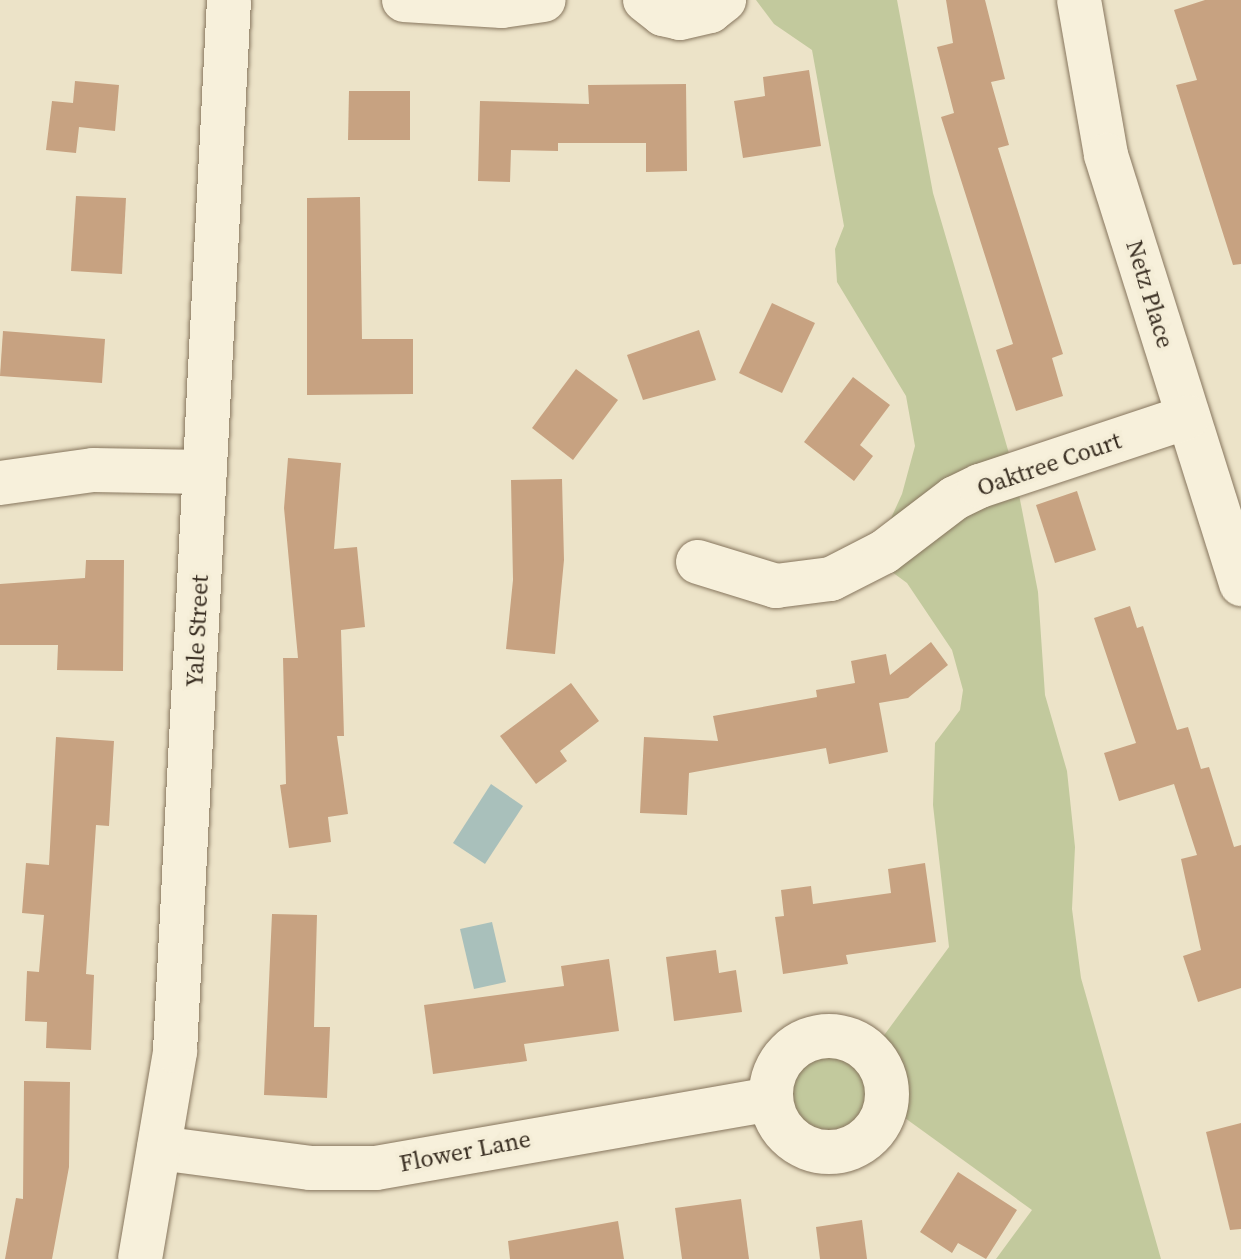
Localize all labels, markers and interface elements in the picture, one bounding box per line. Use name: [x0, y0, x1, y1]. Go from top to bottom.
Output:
street label: Netz Place: [1120, 237, 1180, 351]
street label: Oaktree Court: [973, 426, 1125, 502]
street label: Yale Street: [180, 574, 214, 688]
street label: Flower Lane: [397, 1124, 533, 1178]

